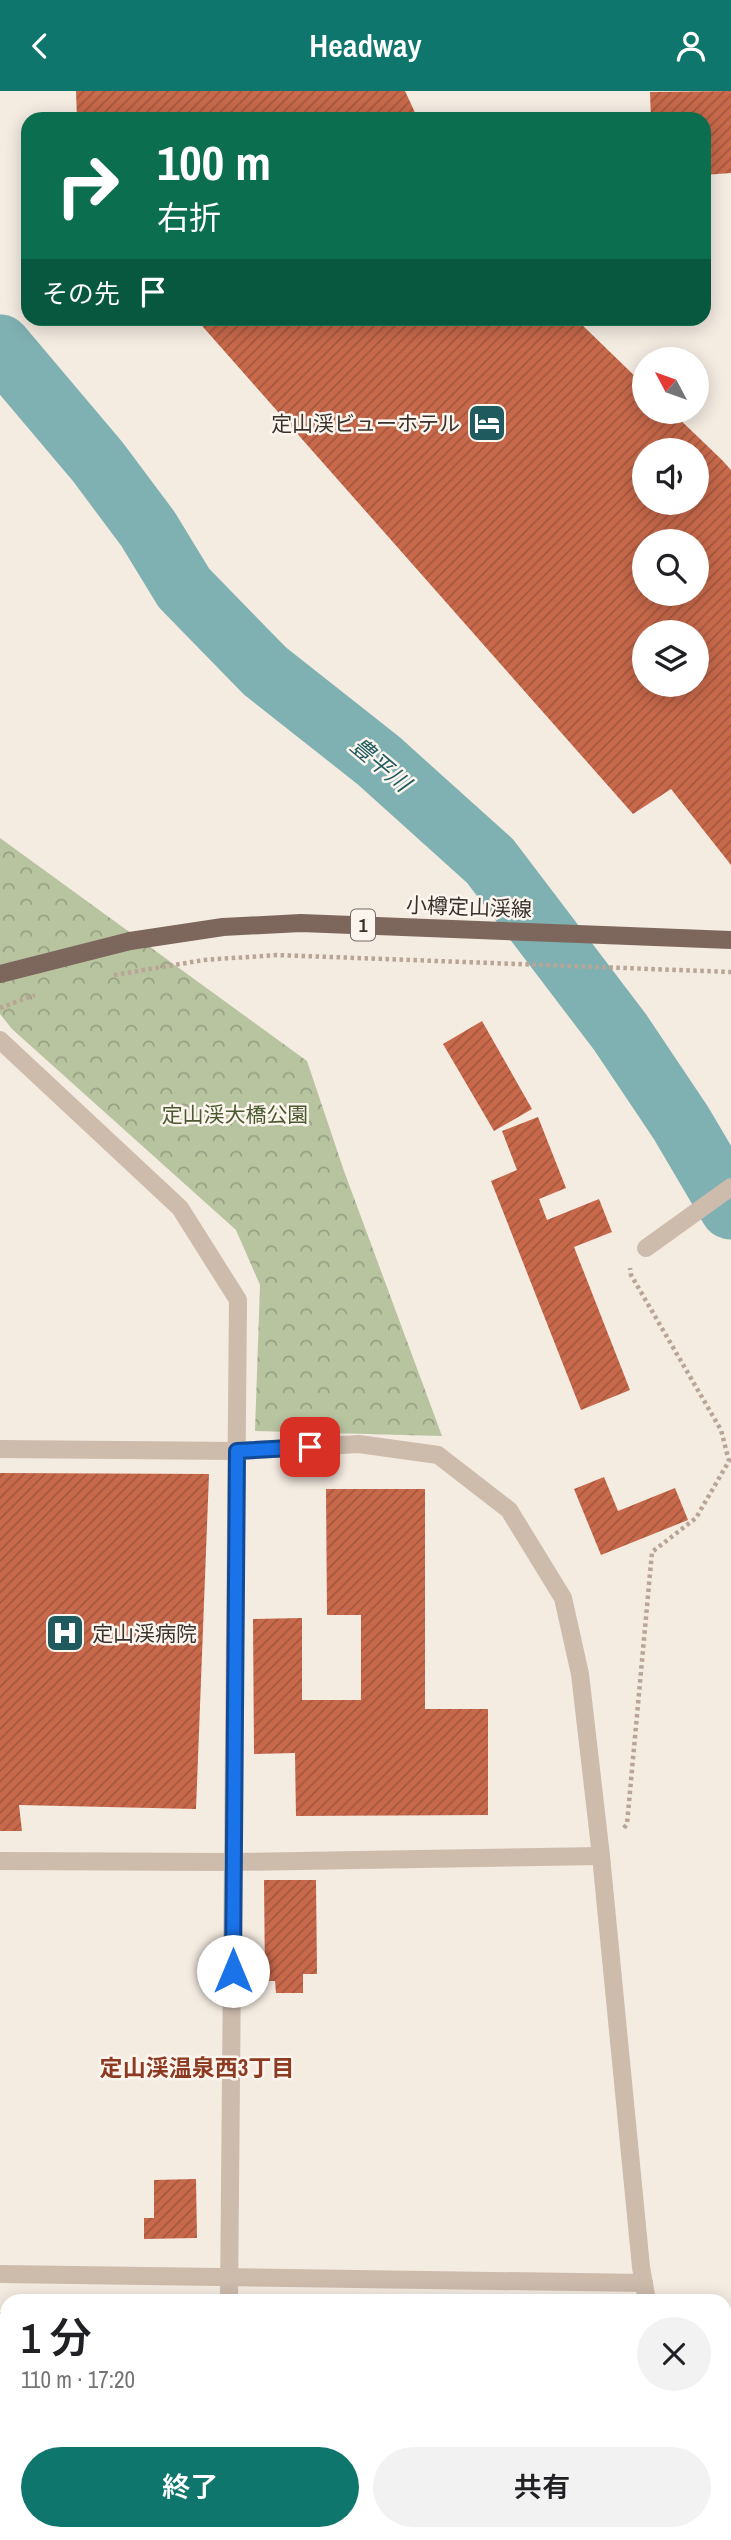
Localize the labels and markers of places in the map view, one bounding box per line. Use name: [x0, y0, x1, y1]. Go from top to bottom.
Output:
hotel icon: 定山渓ビューホテル: [466, 402, 508, 444]
place label: 定山渓ビューホテル: [271, 409, 460, 438]
pin: [280, 1417, 340, 1477]
hospital icon: 定山渓病院: [44, 1612, 86, 1654]
place label: 定山渓病院: [92, 1619, 197, 1648]

